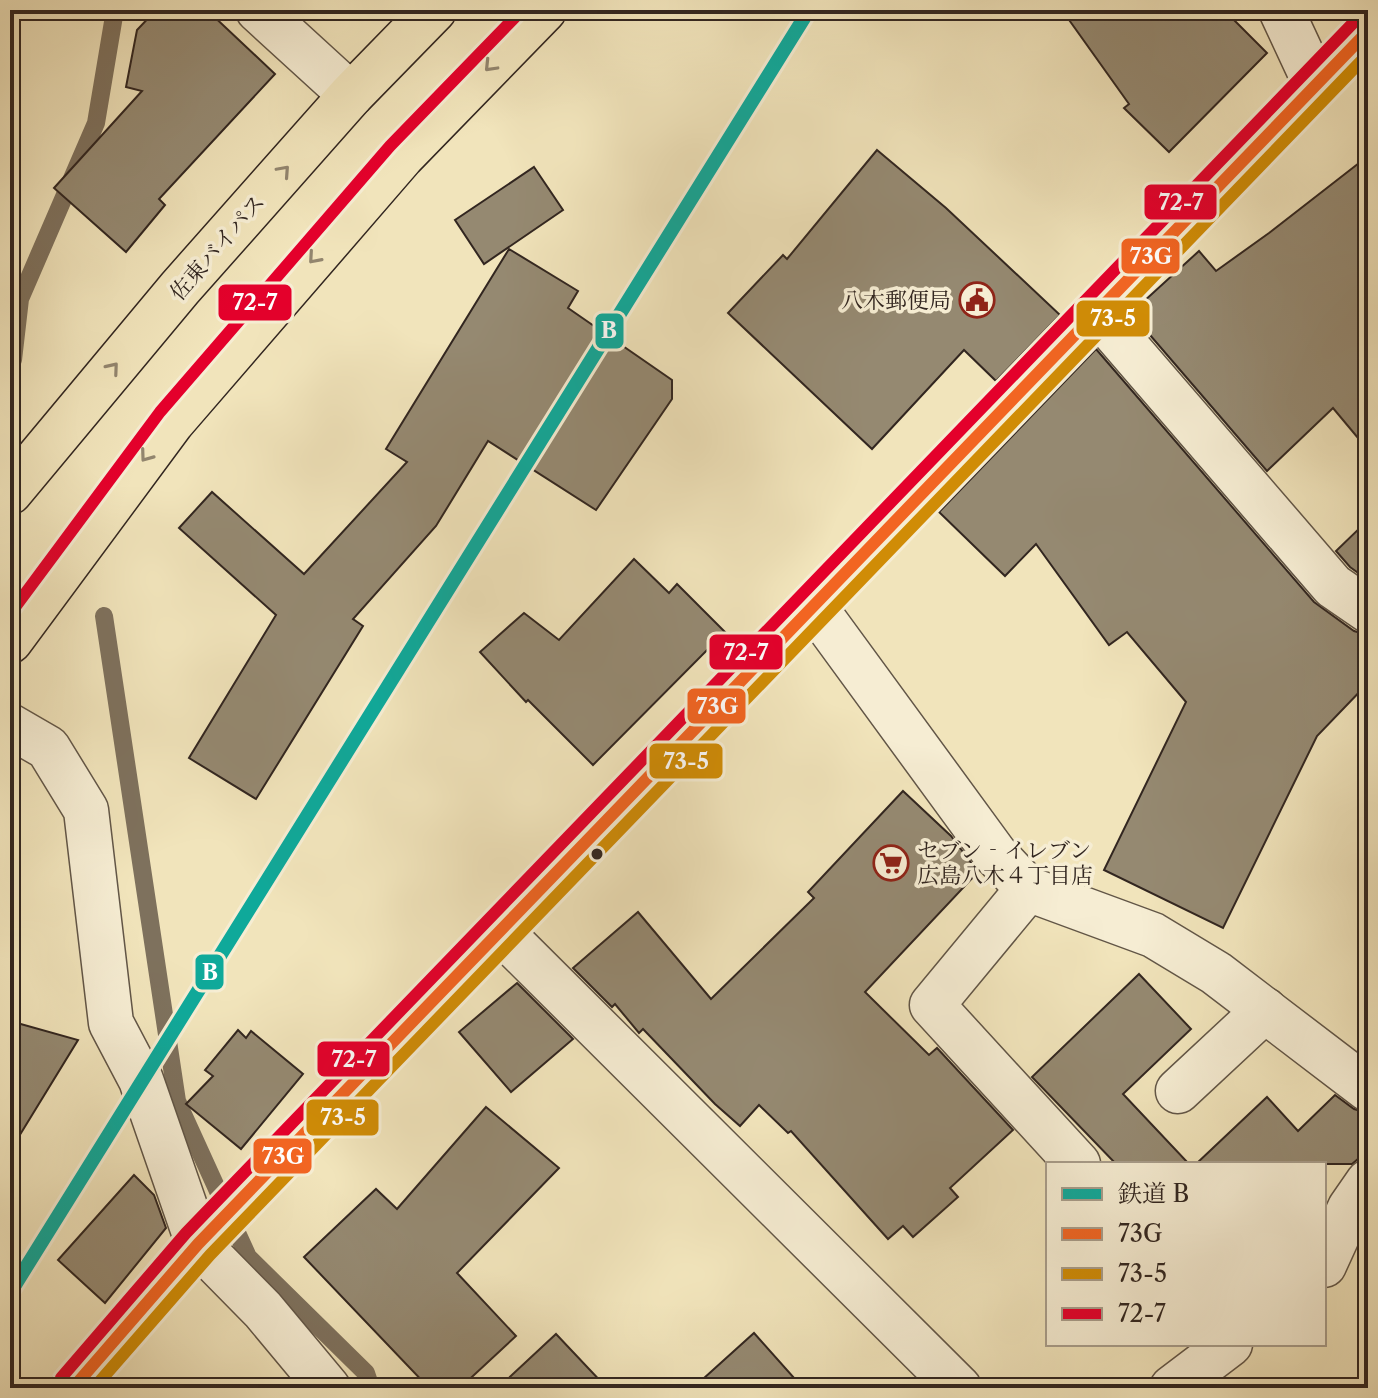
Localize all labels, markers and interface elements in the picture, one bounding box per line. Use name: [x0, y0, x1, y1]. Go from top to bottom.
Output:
one-way arrow: [484, 57, 499, 71]
one-way arrow: [274, 166, 289, 181]
line badge: 72-7: [1143, 183, 1218, 221]
street label: 佐東バイパス: [164, 189, 271, 306]
text: 72-7: [1158, 189, 1204, 216]
line badge: 73G: [1120, 237, 1181, 275]
text: 73G: [1130, 243, 1173, 270]
one-way arrow: [309, 248, 324, 263]
public building icon: 八木郵便局: [958, 281, 996, 319]
line badge: 72-7: [217, 283, 293, 322]
place label: 八木郵便局: [841, 287, 951, 314]
text: 72-7: [232, 289, 278, 316]
line badge: 73-5: [1075, 299, 1151, 338]
text: 73-5: [1090, 305, 1136, 332]
line badge: B: [594, 312, 625, 350]
text: B: [601, 317, 617, 344]
one-way arrow: [103, 362, 118, 377]
one-way arrow: [142, 447, 156, 462]
line badge: 72-7: [708, 633, 784, 671]
text: 72-7: [723, 639, 769, 666]
line badge: 73G: [686, 687, 747, 725]
text: 73G: [696, 693, 739, 720]
line badge: 73-5: [648, 742, 724, 780]
text: 73-5: [663, 748, 709, 775]
place label: セブン‐イレブン 広島八木４丁目店: [917, 837, 1093, 889]
supermarket icon: セブン‐イレブン 広島八木４丁目店: [872, 844, 910, 882]
unlabelled marker: [589, 846, 605, 862]
line badge: B: [194, 953, 225, 991]
text: B: [202, 959, 218, 986]
line badge: 72-7: [316, 1040, 391, 1078]
text: 72-7: [331, 1046, 377, 1073]
line badge: 73-5: [305, 1098, 380, 1137]
text: 73-5: [320, 1104, 366, 1131]
line badge: 73G: [252, 1137, 313, 1175]
text: 73G: [262, 1143, 305, 1170]
legend: [1046, 1162, 1326, 1346]
text: 鉄道 B: [1118, 1179, 1189, 1208]
text: 73G: [1118, 1219, 1162, 1248]
text: 73-5: [1118, 1259, 1167, 1288]
text: 72-7: [1118, 1299, 1166, 1328]

